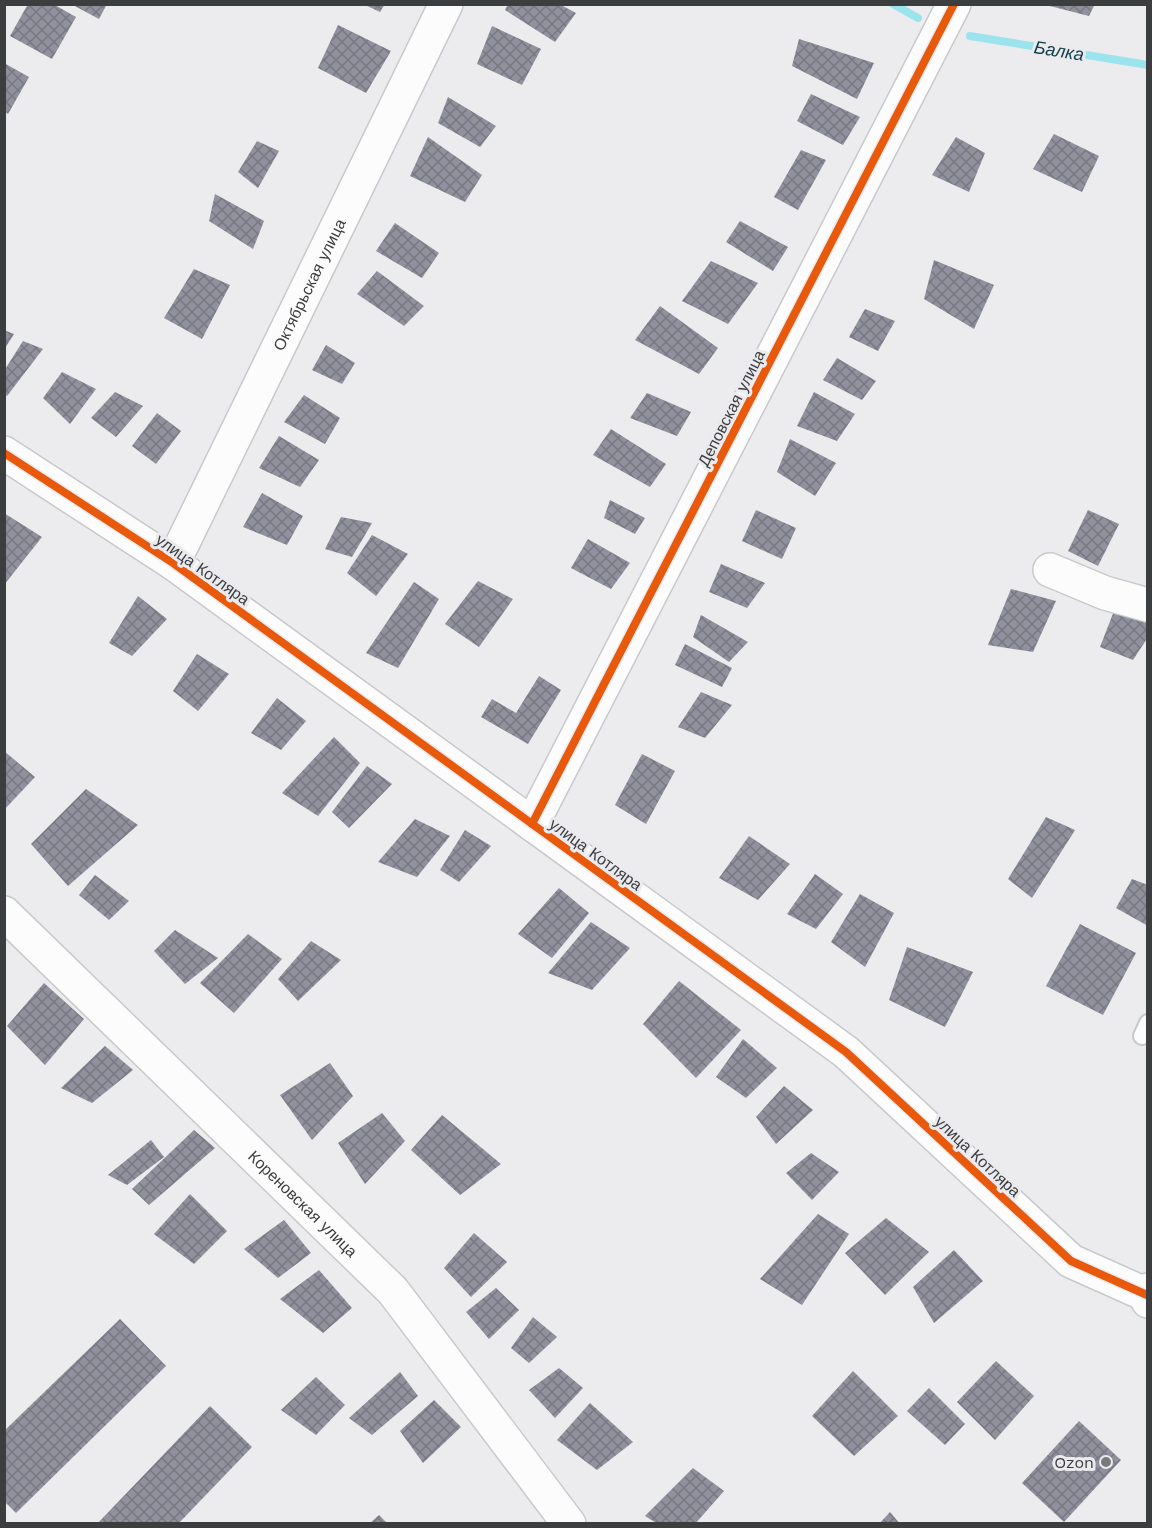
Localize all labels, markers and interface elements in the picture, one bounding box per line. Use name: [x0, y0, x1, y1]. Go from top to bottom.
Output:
water label: Балка: [1033, 36, 1086, 65]
street label: Октябрьская улица: [269, 215, 350, 354]
street label: Деповская улица: [694, 347, 769, 470]
street label: улица Котляра: [152, 530, 253, 609]
street label: улица Котляра: [546, 814, 646, 894]
street label: улица Котляра: [931, 1112, 1024, 1201]
street label: Кореновская улица: [244, 1147, 361, 1261]
place label: Ozon: [1054, 1453, 1094, 1472]
marker: Ozon: [1099, 1455, 1113, 1469]

